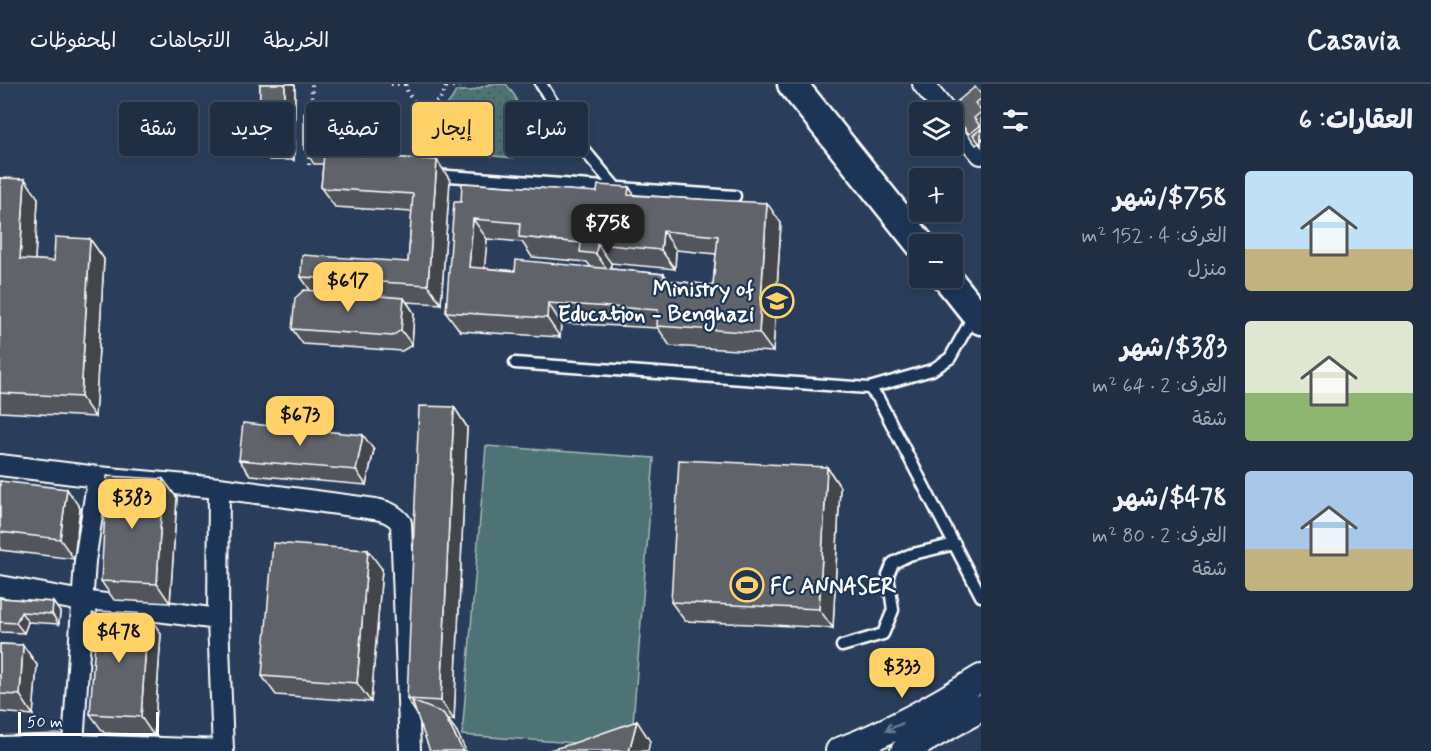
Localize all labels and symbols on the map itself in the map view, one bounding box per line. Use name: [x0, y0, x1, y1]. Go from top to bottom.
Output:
pin: $758: [572, 204, 644, 255]
pin: $617: [312, 262, 384, 313]
place label: Ministry of Education - Benghazi: [558, 276, 755, 332]
school or university icon: Ministry of Education - Benghazi: [759, 283, 795, 319]
pin: $673: [264, 396, 336, 447]
pin: $383: [96, 479, 168, 530]
sports icon: FC ANNASER: [729, 567, 765, 603]
place label: FC ANNASER: [770, 573, 897, 601]
pin: $478: [83, 613, 155, 664]
pin: $333: [866, 648, 938, 699]
scale bar: [18, 709, 159, 736]
one-way arrow: [885, 722, 903, 733]

